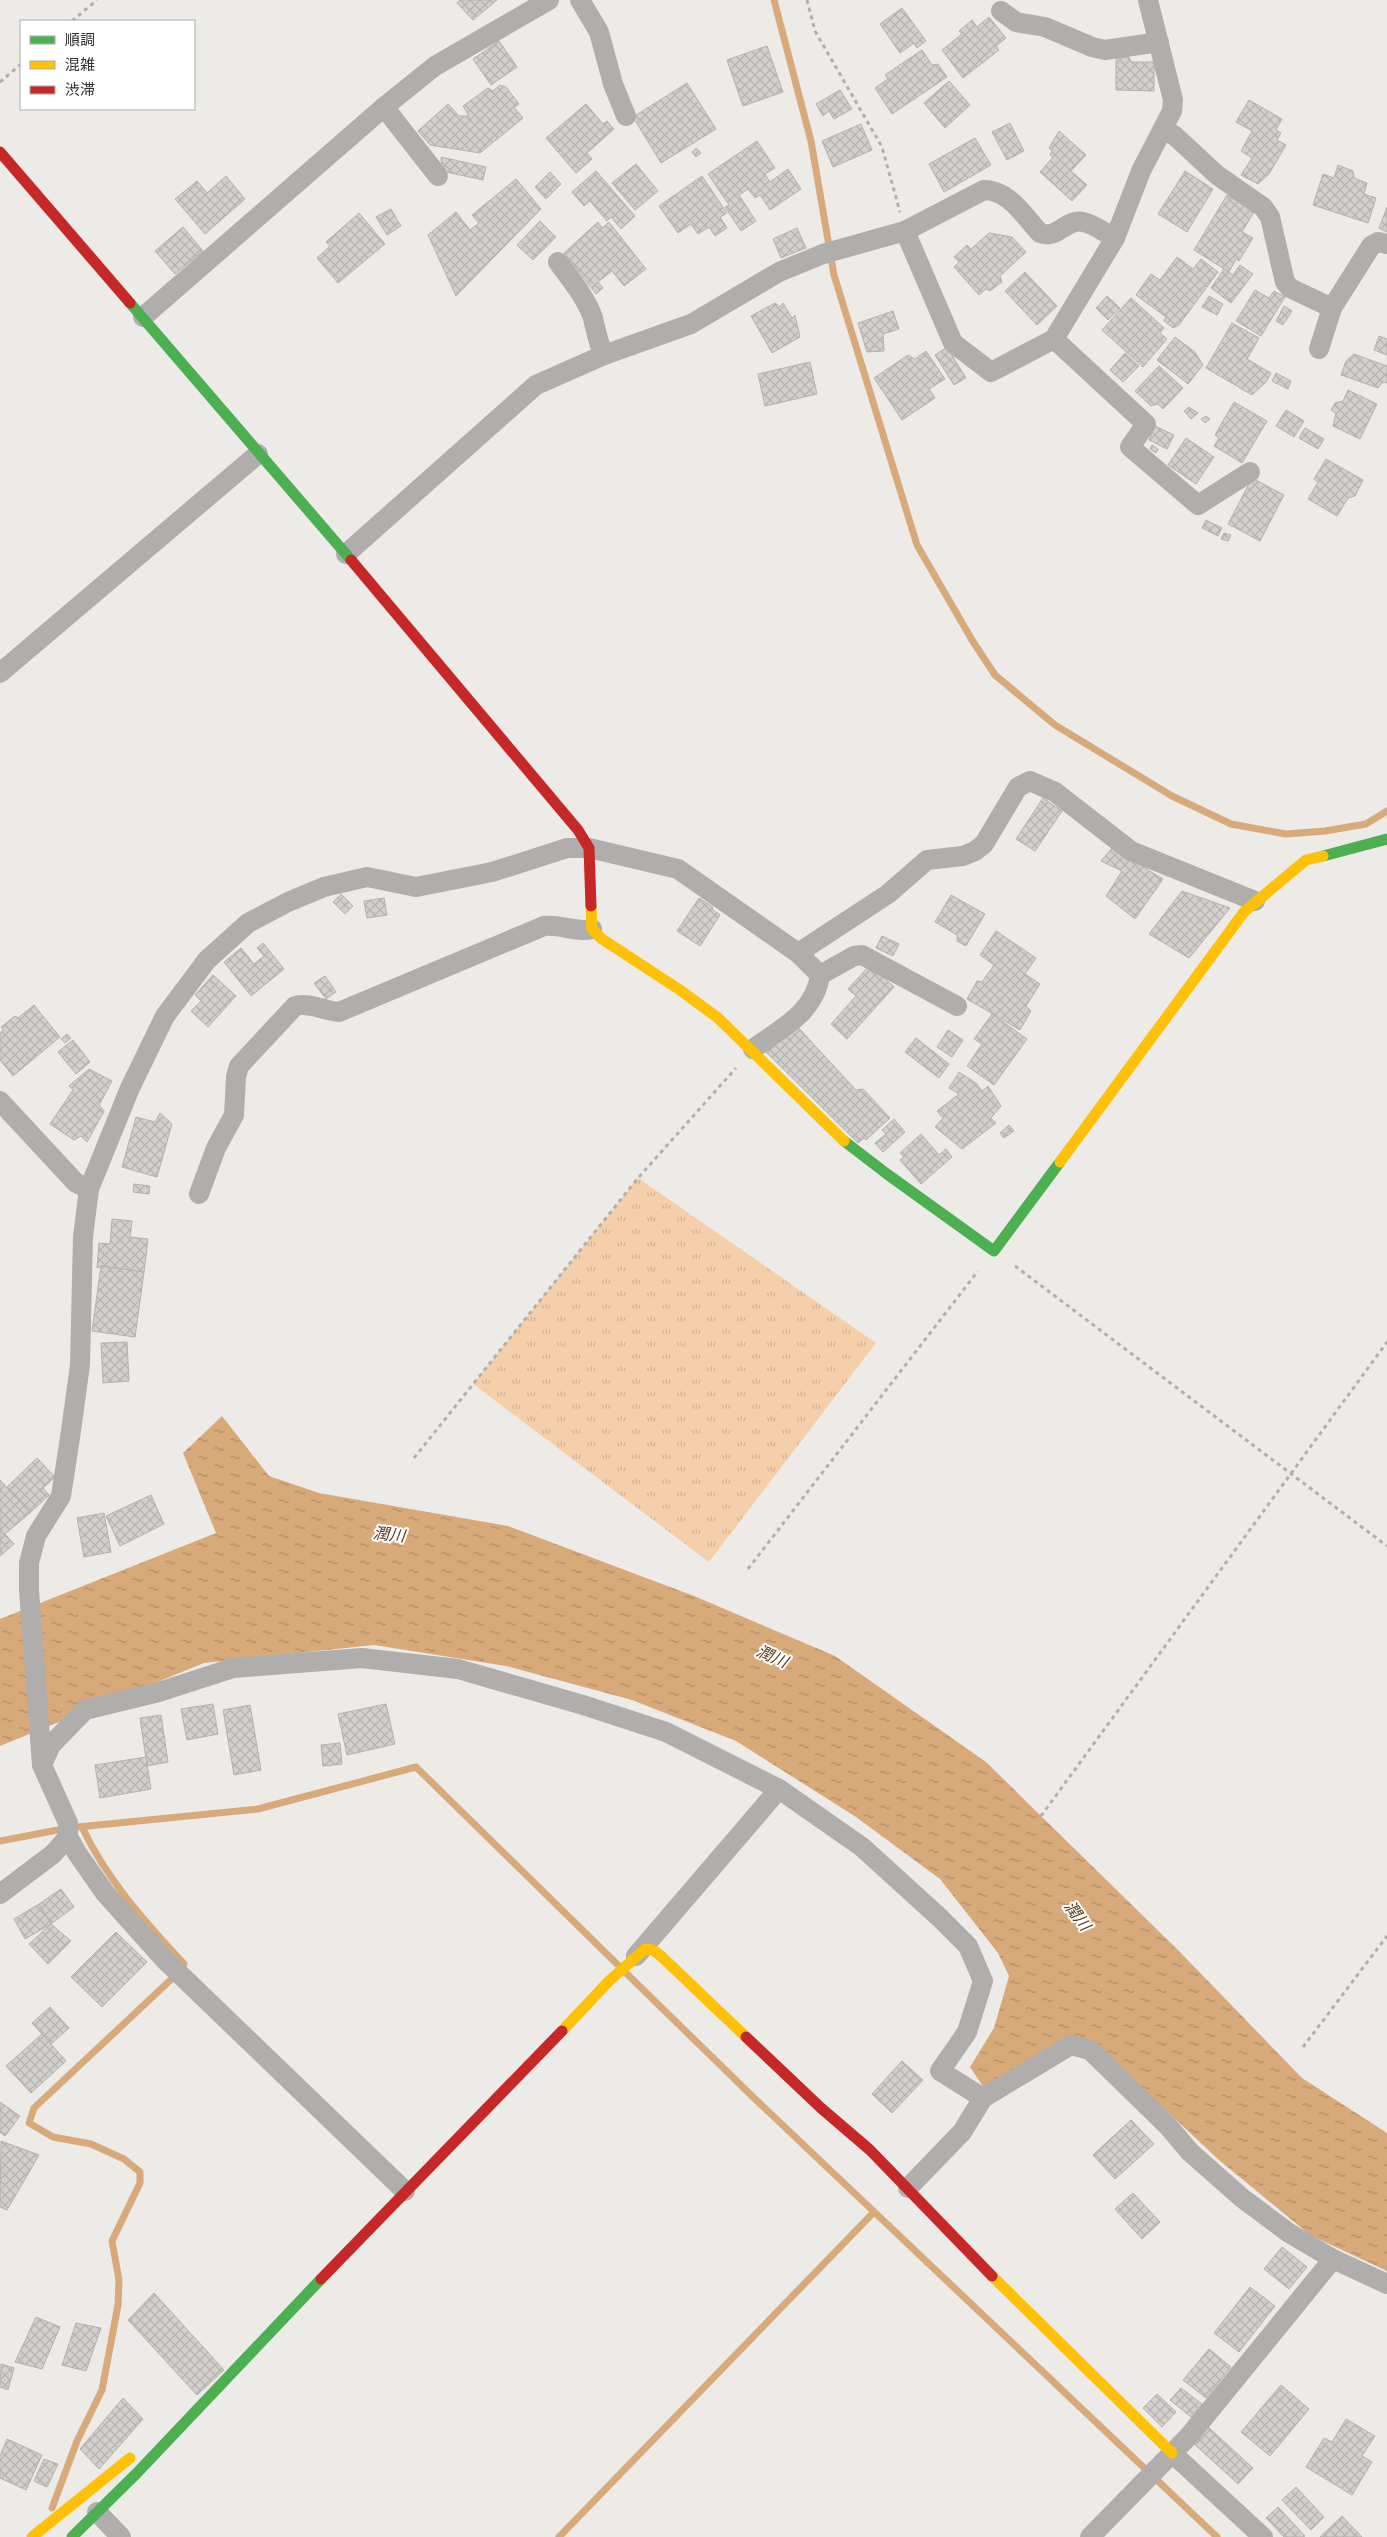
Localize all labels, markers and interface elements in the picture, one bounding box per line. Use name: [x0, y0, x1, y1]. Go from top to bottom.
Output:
legend: [20, 20, 195, 110]
text: 順調: [65, 30, 95, 51]
text: 混雑: [65, 55, 95, 76]
text: 渋滞: [65, 80, 95, 101]
water label: 潤川: [372, 1522, 408, 1548]
water label: 潤川: [753, 1640, 793, 1674]
water label: 潤川: [1059, 1897, 1097, 1937]

